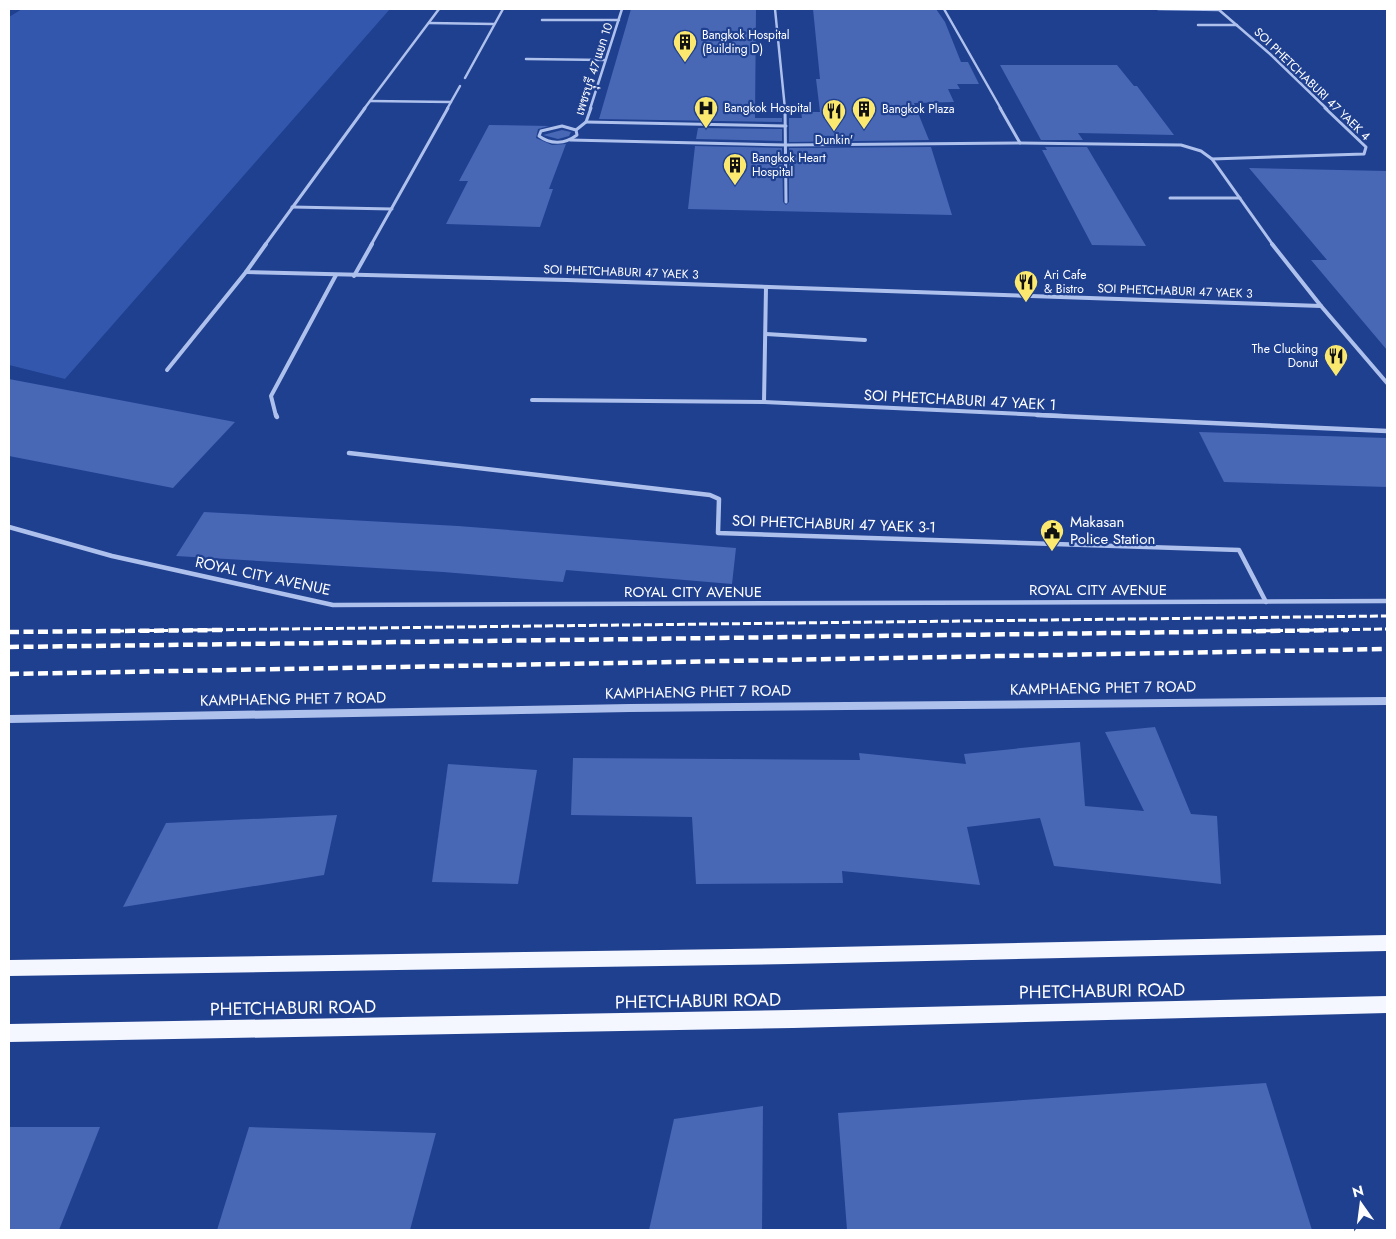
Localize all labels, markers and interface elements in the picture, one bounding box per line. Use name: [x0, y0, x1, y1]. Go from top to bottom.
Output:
street label: เพชรบุุรี 47 แยก 10: [571, 20, 621, 119]
street label: SOI PHETCHABURI 47 YAEK 4: [1250, 23, 1374, 145]
place label: Bangkok Hospital (Building D): [702, 26, 789, 58]
building icon: Bangkok Hospital (Building D): [672, 29, 698, 63]
hospital icon: Bangkok Hospital: [693, 95, 719, 129]
building icon: Bangkok Plaza: [851, 96, 877, 130]
restaurant icon: Dunkin': [821, 98, 847, 132]
place label: Bangkok Hospital: [724, 99, 811, 117]
place label: Bangkok Plaza: [882, 100, 955, 118]
place label: Dunkin': [815, 131, 853, 149]
place label: Bangkok Heart Hospital: [752, 149, 826, 181]
building icon: Bangkok Heart Hospital: [722, 152, 748, 186]
street label: SOI PHETCHABURI 47 YAEK 3: [543, 260, 699, 284]
place label: Ari Cafe & Bistro: [1044, 266, 1086, 298]
restaurant icon: Ari Cafe & Bistro: [1013, 269, 1039, 303]
street label: SOI PHETCHABURI 47 YAEK 3: [1097, 279, 1253, 303]
place label: The Clucking Donut: [1252, 340, 1318, 372]
restaurant icon: The Clucking Donut: [1323, 343, 1349, 377]
street label: SOI PHETCHABURI 47 YAEK 1: [863, 384, 1057, 416]
street label: SOI PHETCHABURI 47 YAEK 3-1: [732, 509, 936, 539]
place label: Makasan Police Station: [1070, 511, 1155, 550]
public building icon: Makasan Police Station: [1039, 518, 1065, 552]
street label: ROYAL CITY AVENUE: [193, 551, 333, 601]
street label: ROYAL CITY AVENUE: [1029, 579, 1167, 601]
street label: ROYAL CITY AVENUE: [624, 581, 762, 603]
street label: KAMPHAENG PHET 7 ROAD: [1010, 675, 1196, 701]
street label: KAMPHAENG PHET 7 ROAD: [605, 679, 791, 705]
street label: KAMPHAENG PHET 7 ROAD: [200, 686, 386, 712]
street label: PHETCHABURI ROAD: [1019, 977, 1185, 1005]
street label: PHETCHABURI ROAD: [615, 987, 781, 1015]
street label: PHETCHABURI ROAD: [210, 994, 376, 1022]
north arrow: [1336, 1179, 1386, 1229]
text: N: [1350, 1180, 1366, 1202]

